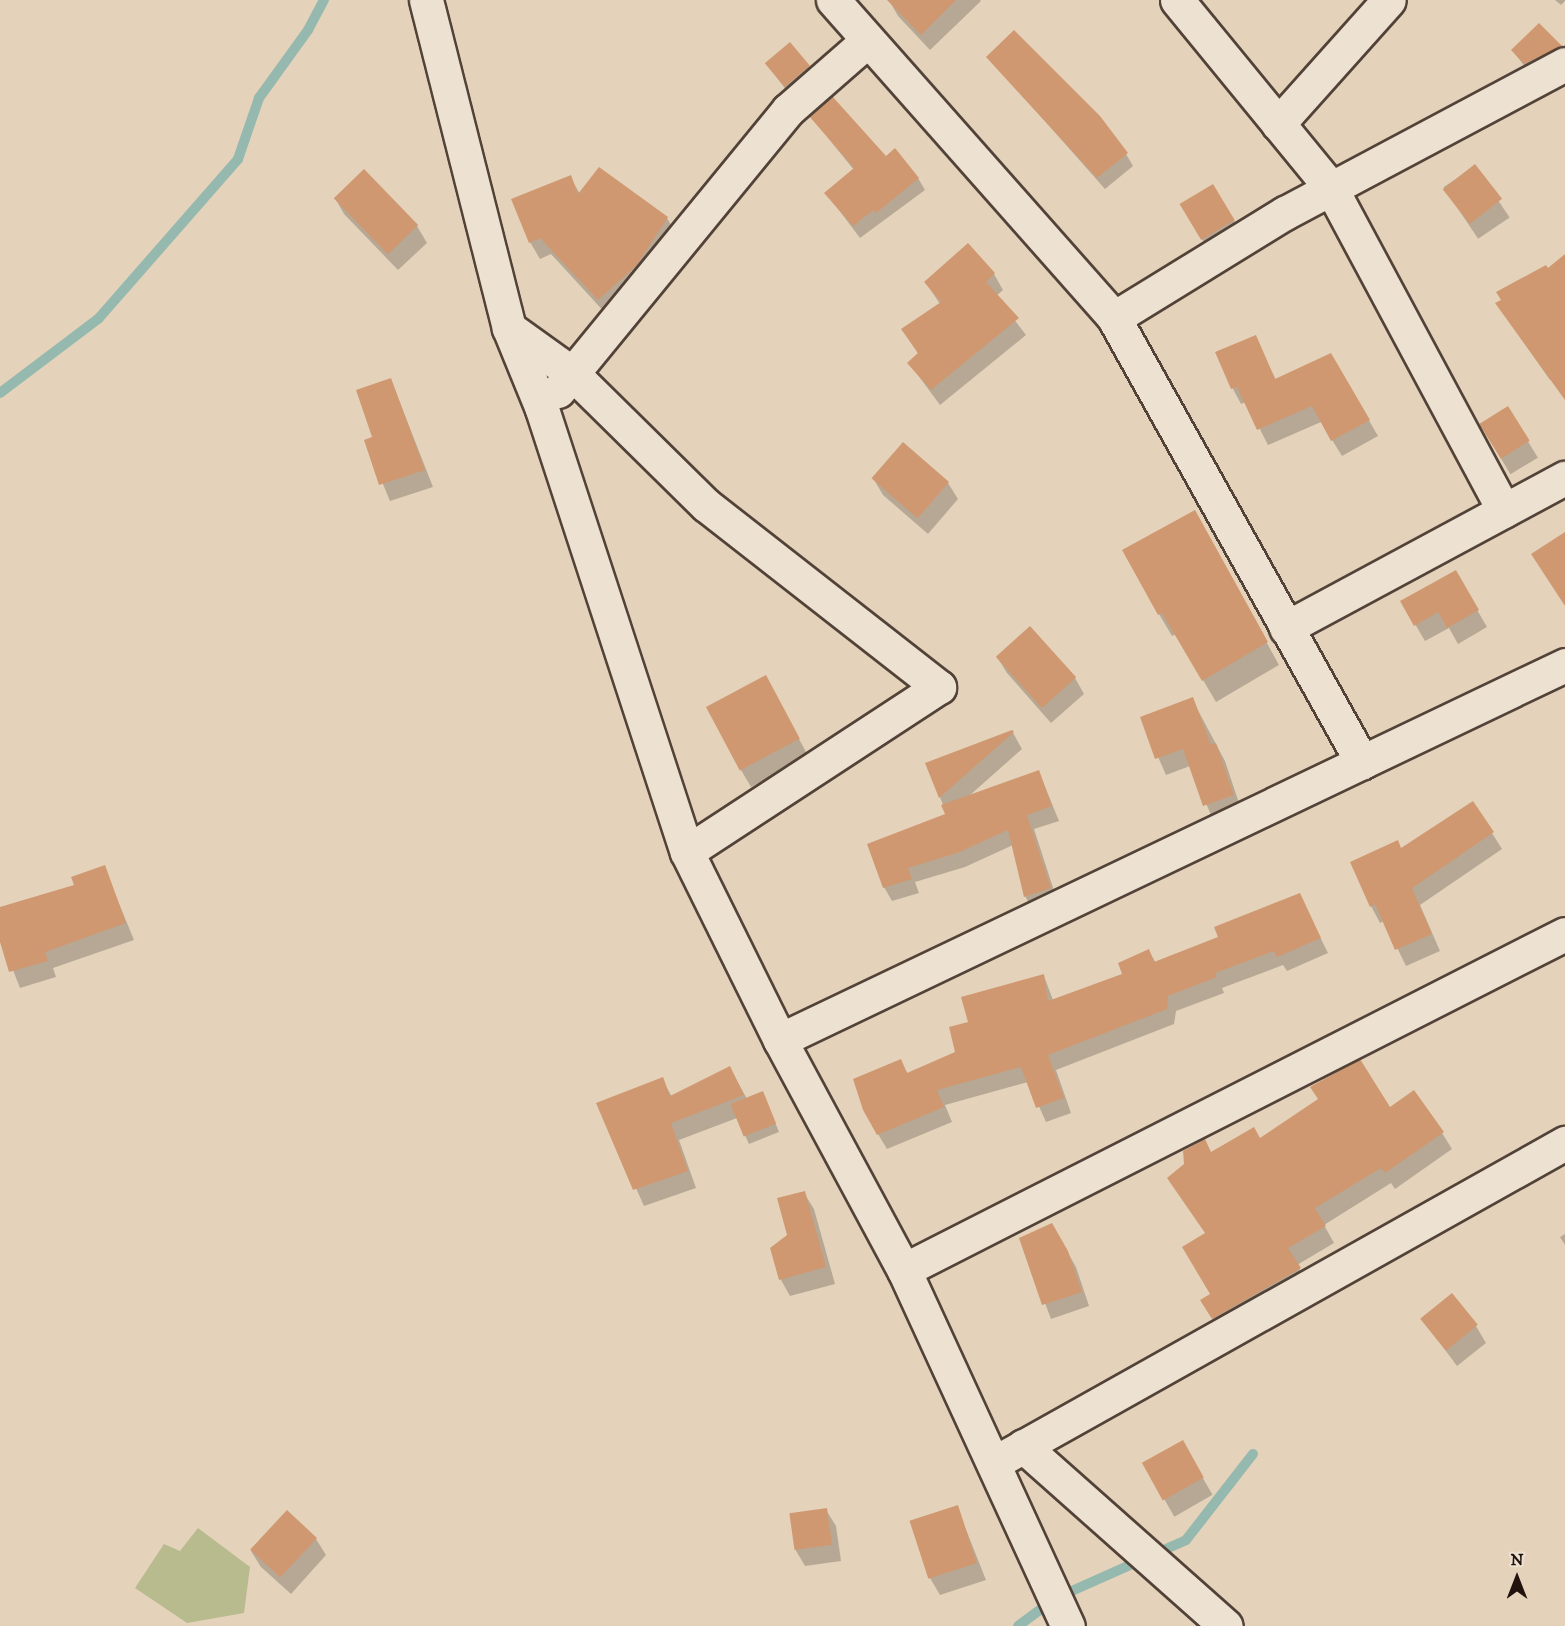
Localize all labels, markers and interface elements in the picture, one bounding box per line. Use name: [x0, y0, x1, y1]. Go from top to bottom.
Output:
north arrow: [1487, 1548, 1547, 1608]
text: N: [1510, 1550, 1524, 1570]

